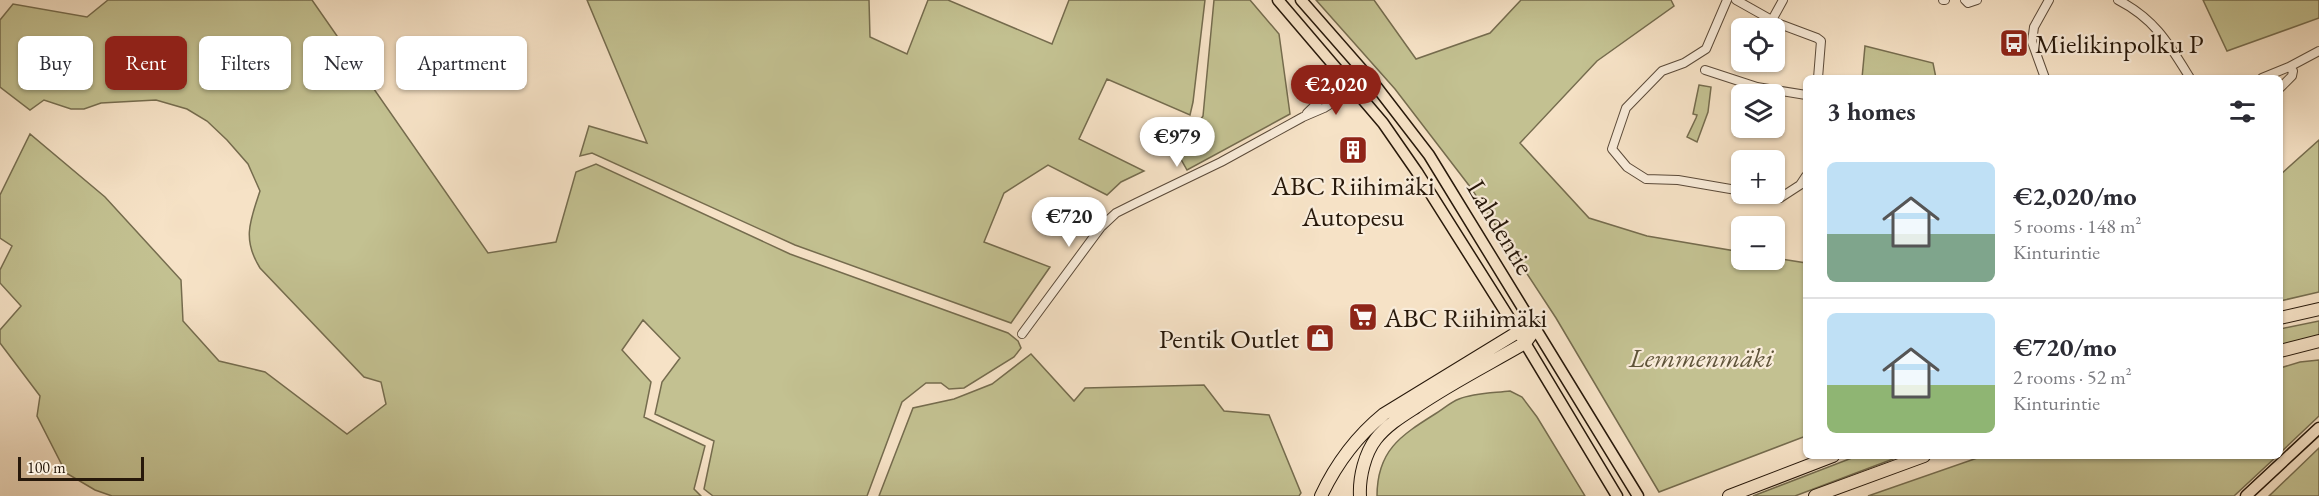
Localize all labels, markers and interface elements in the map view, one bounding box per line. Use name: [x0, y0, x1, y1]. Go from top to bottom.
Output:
map controls: [1731, 18, 1785, 270]
button: locate: [1731, 18, 1785, 72]
place label: Mielikinpolku P: [2035, 26, 2204, 61]
bus stop icon: Mielikinpolku P: [1998, 27, 2030, 59]
chip: Buy: [18, 36, 93, 90]
chip: Rent: [105, 36, 187, 90]
chip: Filters: [199, 36, 291, 90]
chip: New: [303, 36, 384, 90]
chip: Apartment: [396, 36, 527, 90]
pin: €2,020: [1287, 65, 1385, 116]
text: €2,020: [1305, 71, 1367, 97]
button: layers: [1731, 84, 1785, 138]
text: 3 homes: [1827, 94, 1916, 128]
icon: filters: [2226, 95, 2259, 128]
pin: €979: [1141, 117, 1213, 168]
text: €979: [1154, 123, 1200, 149]
building icon: ABC Riihimäki Autopesu: [1337, 134, 1369, 166]
button: +: [1731, 150, 1785, 204]
place label: ABC Riihimäki Autopesu: [1270, 168, 1435, 234]
street label: Lahdentie: [1459, 173, 1543, 281]
text: €2,020/mo: [2013, 179, 2137, 213]
icon: home: [1875, 186, 1947, 258]
pin: €720: [1033, 197, 1105, 248]
text: €720: [1046, 203, 1092, 229]
text: 5 rooms · 148 m²: [2013, 213, 2141, 239]
button: −: [1731, 216, 1785, 270]
text: Kinturintie: [2013, 239, 2100, 265]
place label: ABC Riihimäki: [1383, 300, 1548, 335]
supermarket icon: ABC Riihimäki: [1347, 301, 1379, 333]
place label: Pentik Outlet: [1159, 321, 1300, 356]
shop icon: Pentik Outlet: [1304, 322, 1336, 354]
text: €720/mo: [2013, 330, 2116, 364]
icon: home: [1875, 337, 1947, 409]
park label: Lemmenmäki: [1628, 340, 1774, 375]
text: 2 rooms · 52 m²: [2013, 364, 2132, 390]
text: Kinturintie: [2013, 390, 2100, 416]
scale bar: [18, 454, 144, 482]
text: 100 m: [27, 457, 66, 478]

